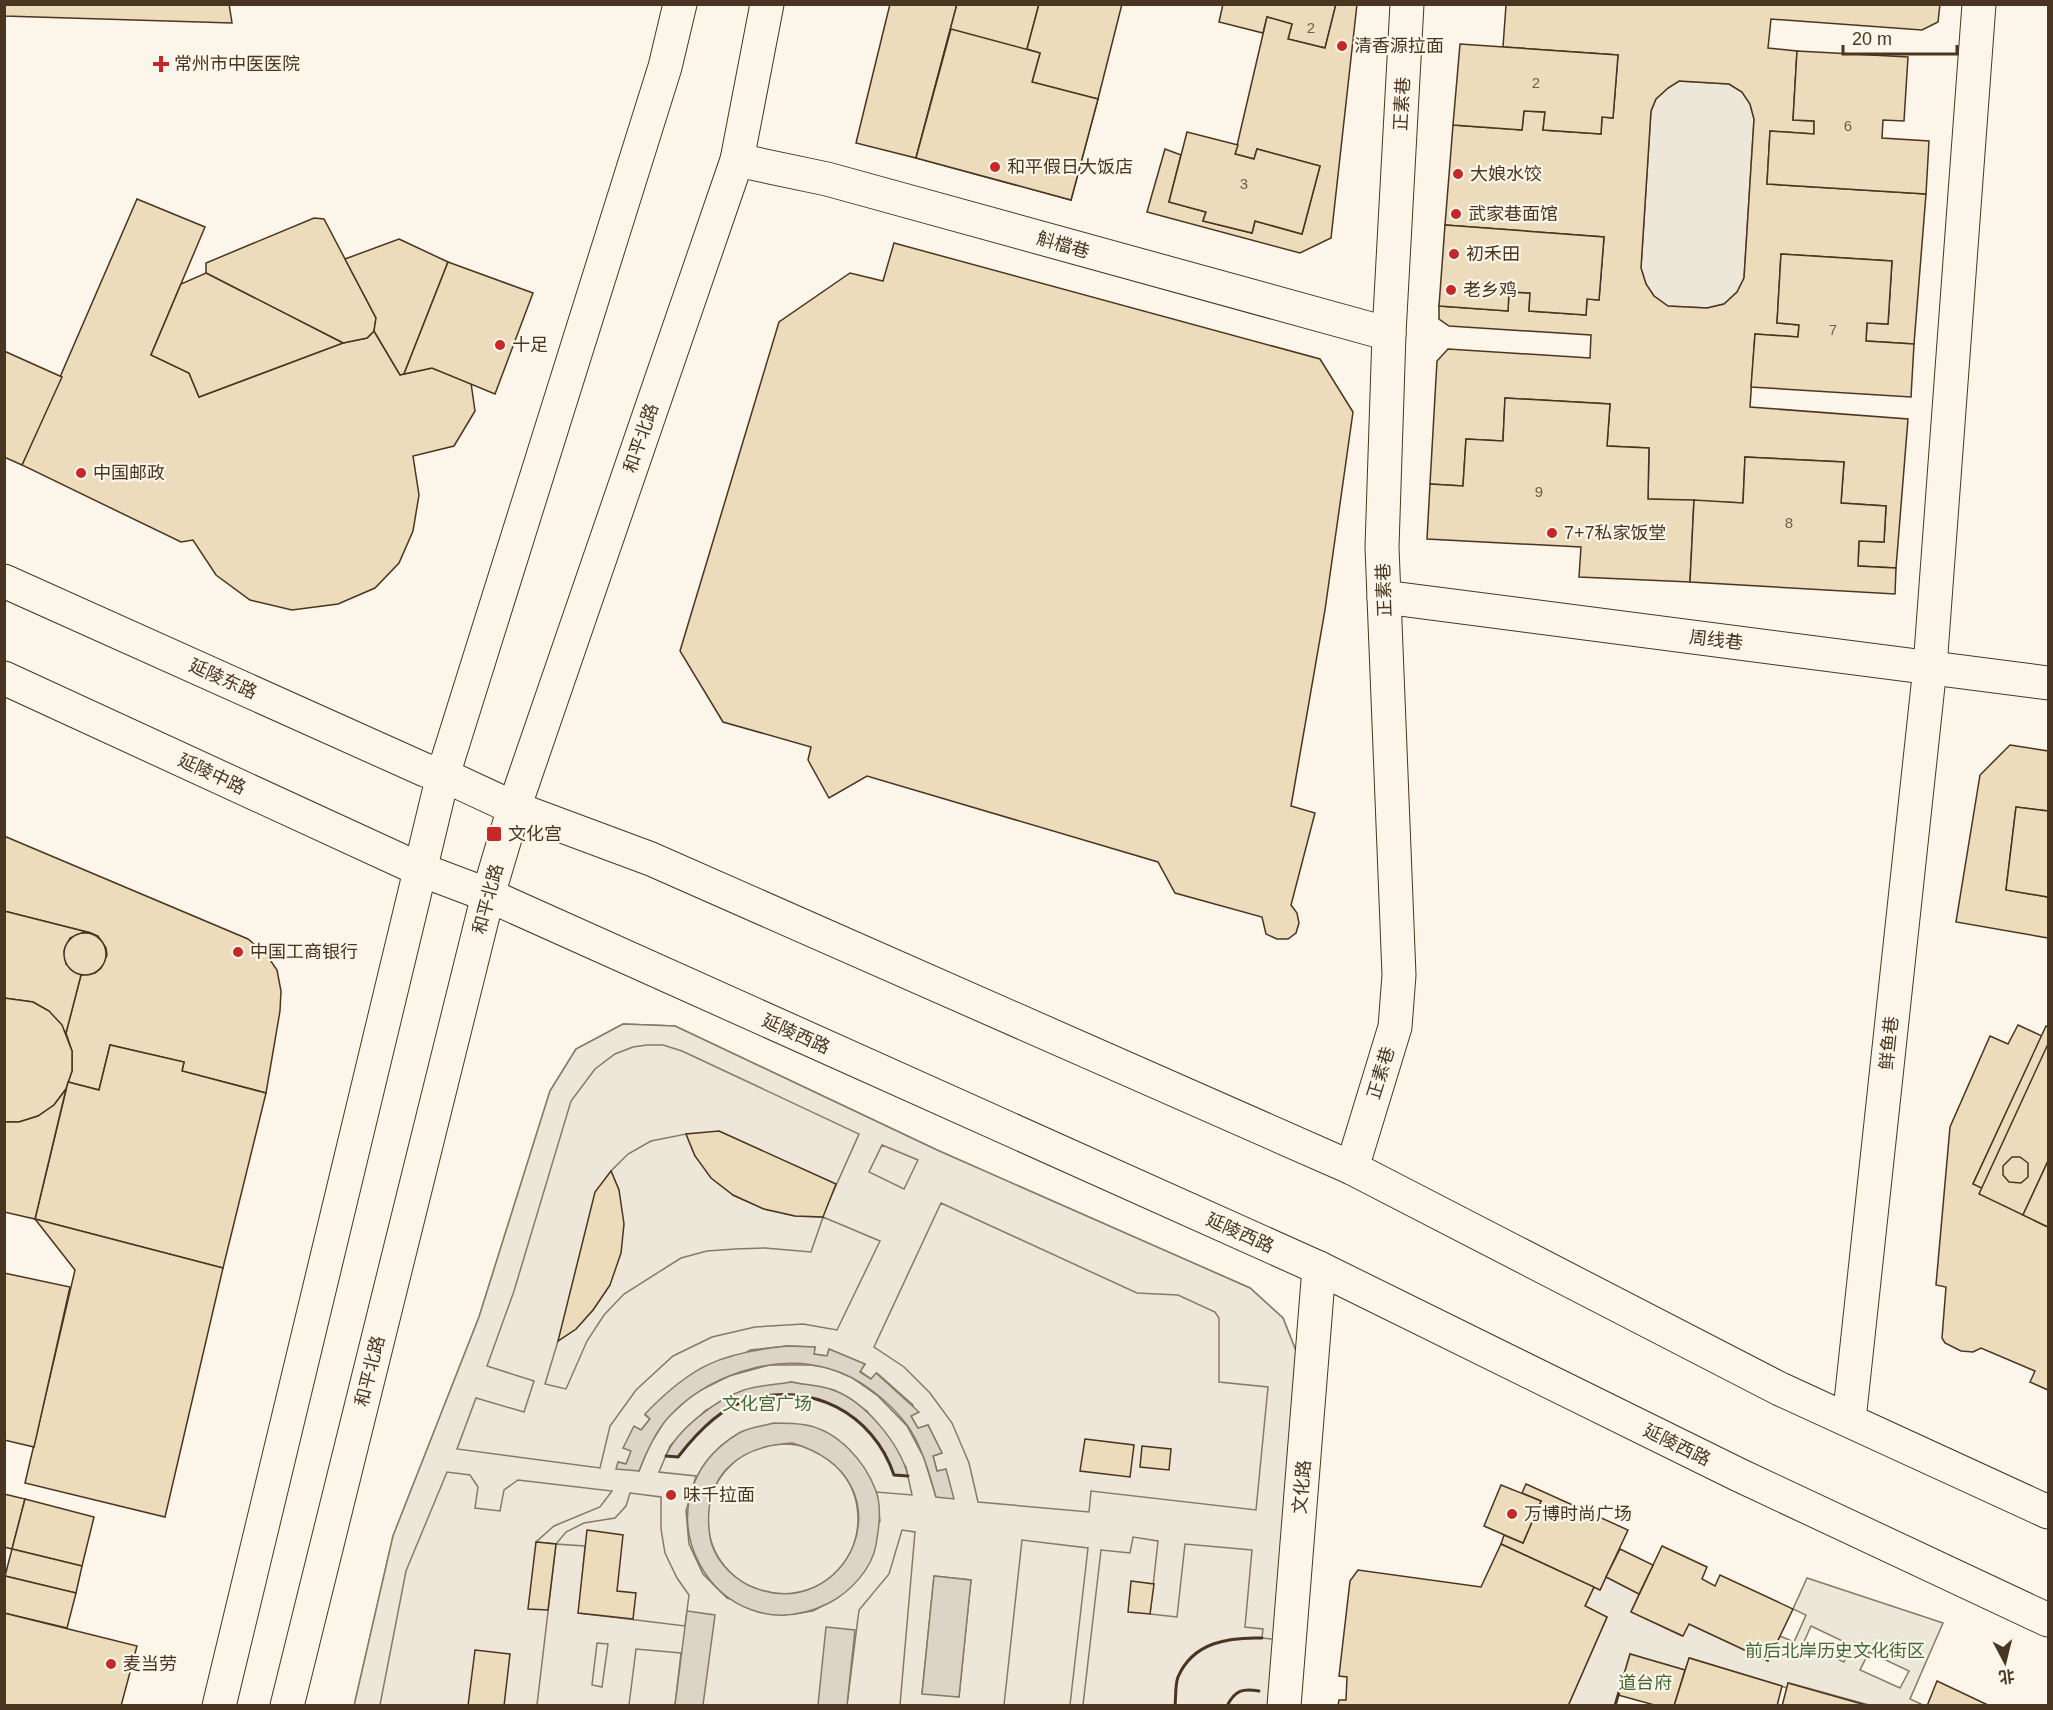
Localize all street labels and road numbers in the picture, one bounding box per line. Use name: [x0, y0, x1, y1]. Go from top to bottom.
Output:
street label: 正素巷: [1391, 77, 1413, 131]
street label: 斛檔巷: [1034, 228, 1092, 262]
street label: 和平北路: [620, 401, 662, 475]
street label: 正素巷: [1373, 563, 1395, 617]
street label: 周线巷: [1688, 627, 1744, 653]
street label: 延陵东路: [186, 655, 260, 703]
street label: 延陵中路: [175, 750, 249, 798]
street label: 和平北路: [469, 862, 507, 936]
street label: 延陵西路: [759, 1010, 833, 1058]
street label: 鲜鱼巷: [1876, 1015, 1902, 1071]
street label: 正素巷: [1364, 1044, 1398, 1102]
street label: 延陵西路: [1203, 1209, 1277, 1257]
street label: 和平北路: [352, 1334, 388, 1408]
street label: 延陵西路: [1640, 1420, 1714, 1470]
street label: 文化路: [1290, 1459, 1314, 1515]

